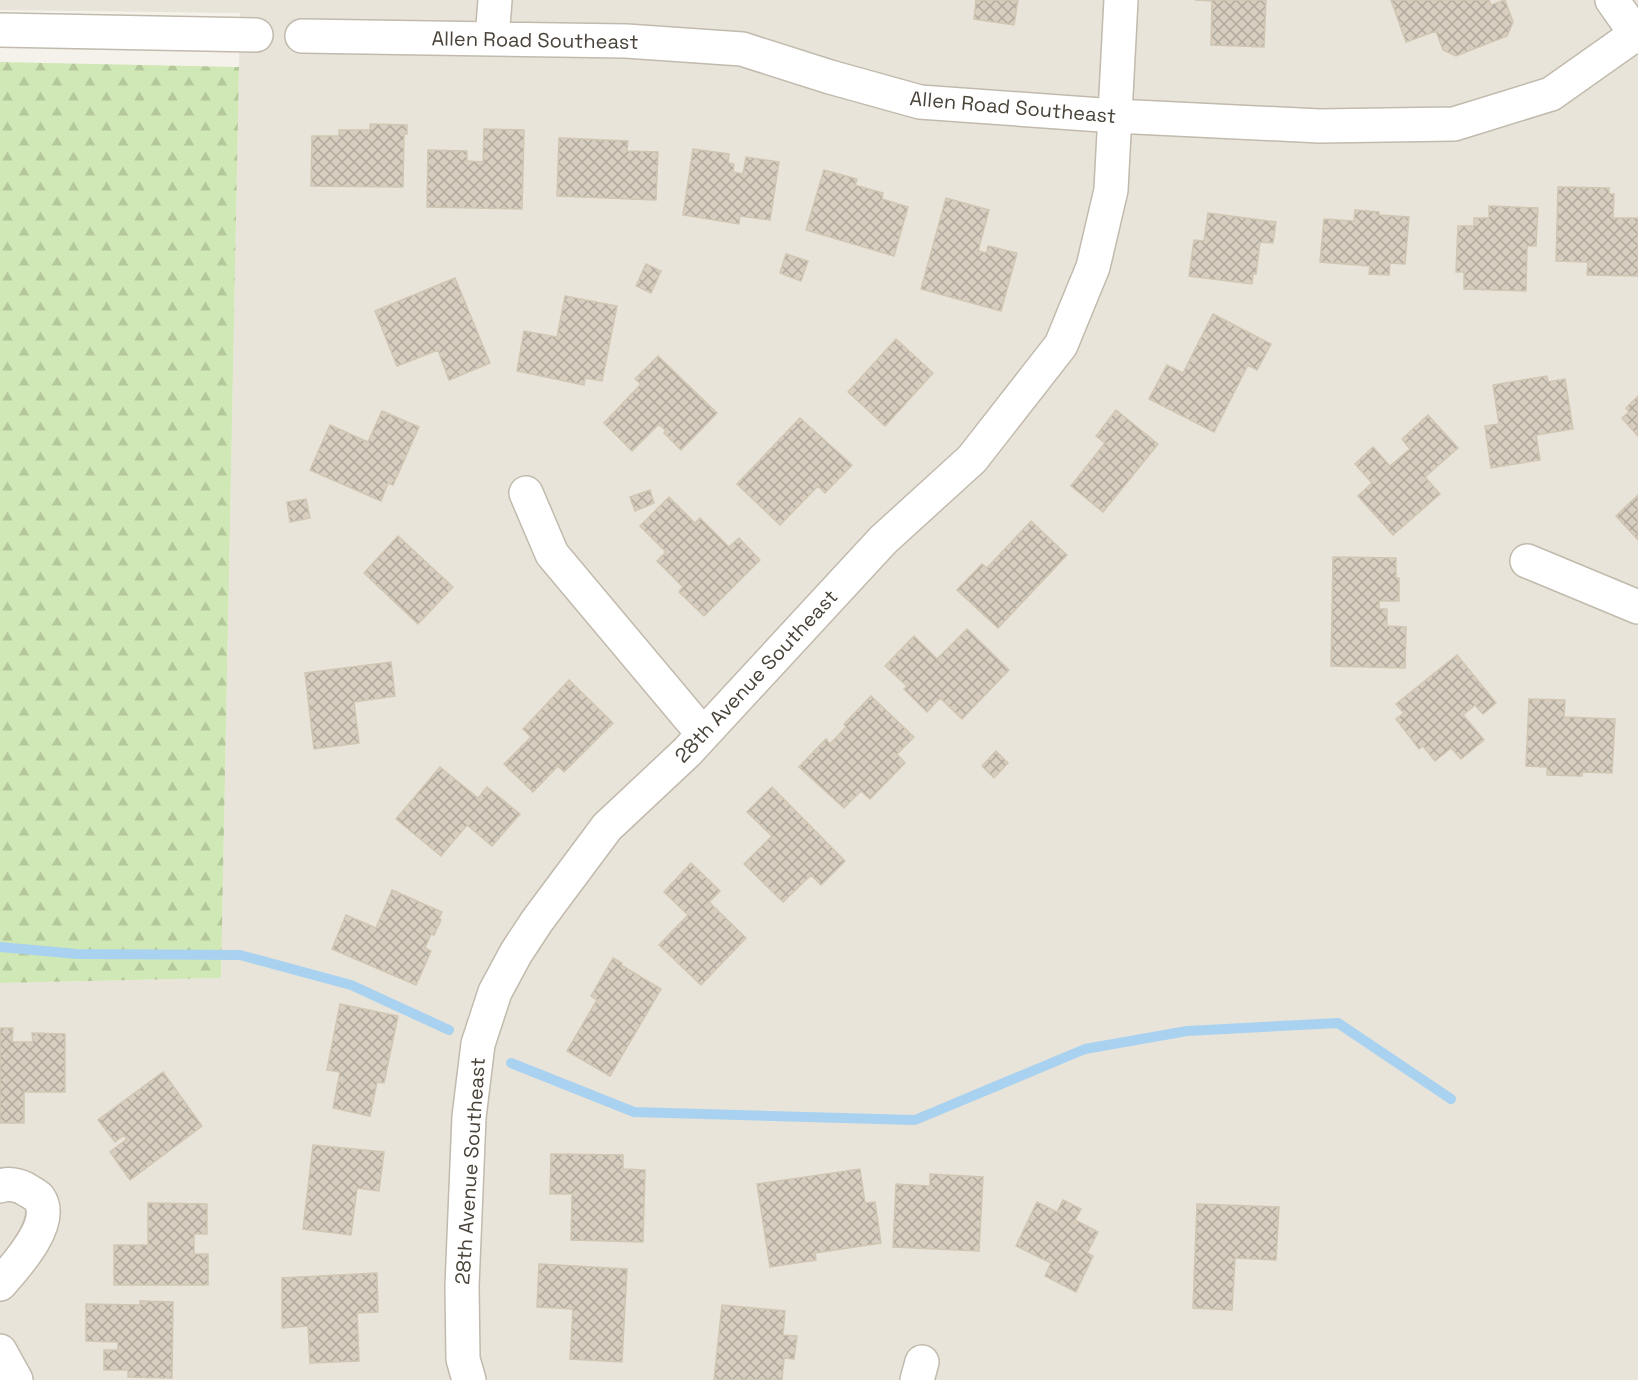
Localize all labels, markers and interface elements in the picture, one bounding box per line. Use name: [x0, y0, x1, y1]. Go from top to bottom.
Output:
street label: Allen Road Southeast: [431, 25, 639, 55]
street label: Allen Road Southeast: [909, 85, 1117, 129]
street label: 28th Avenue Southeast: [669, 584, 843, 768]
street label: 28th Avenue Southeast: [449, 1057, 491, 1285]

